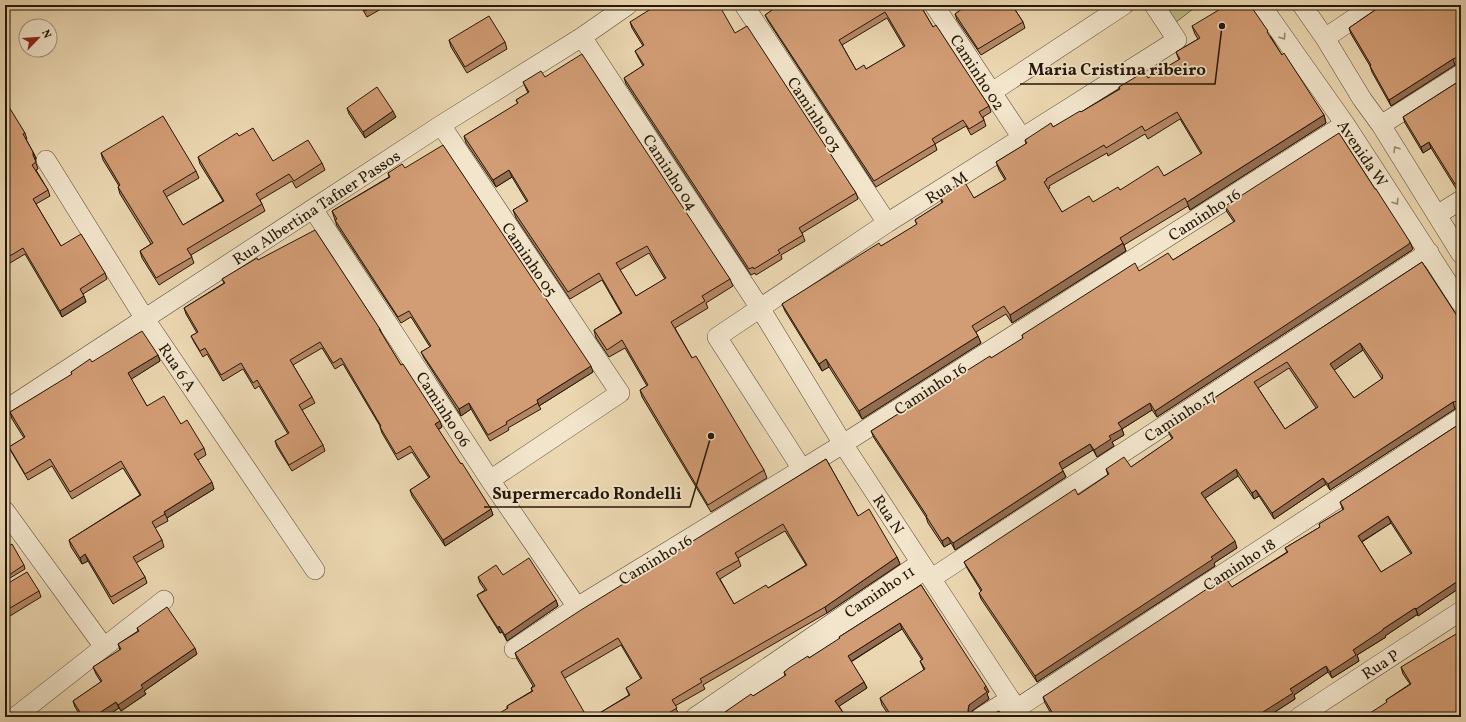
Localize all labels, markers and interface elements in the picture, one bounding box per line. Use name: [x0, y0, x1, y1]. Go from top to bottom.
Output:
north arrow: [18, 18, 58, 58]
text: N: [37, 28, 54, 41]
street label: Caminho 02: [944, 31, 1009, 115]
one-way arrow: [1278, 33, 1285, 40]
callout: Maria Cristina ribeiro: [1020, 55, 1215, 84]
text: Maria Cristina ribeiro: [1028, 59, 1206, 82]
street label: Caminho 03: [781, 73, 846, 157]
street label: Avenida W: [1331, 116, 1392, 192]
street label: Caminho 04: [636, 131, 702, 216]
street label: Rua Albertina Tafner Passos: [229, 146, 405, 271]
one-way arrow: [1393, 146, 1401, 153]
street label: Rua M: [922, 167, 972, 210]
street label: Caminho 16: [1165, 184, 1246, 247]
one-way arrow: [1391, 198, 1399, 205]
street label: Caminho 05: [495, 219, 561, 302]
street label: Rua 6 A: [152, 340, 200, 397]
street label: Caminho 16: [891, 358, 972, 421]
street label: Caminho 06: [410, 368, 475, 452]
street label: Caminho 17: [1141, 385, 1222, 448]
callout: Supermercado Rondelli: [484, 478, 690, 507]
text: Supermercado Rondelli: [492, 483, 682, 506]
street label: Rua N: [866, 491, 908, 539]
street label: Caminho 16: [615, 530, 697, 591]
street label: Caminho 18: [1199, 534, 1281, 597]
street label: Caminho 11: [841, 561, 920, 624]
street label: Rua P: [1358, 645, 1404, 686]

